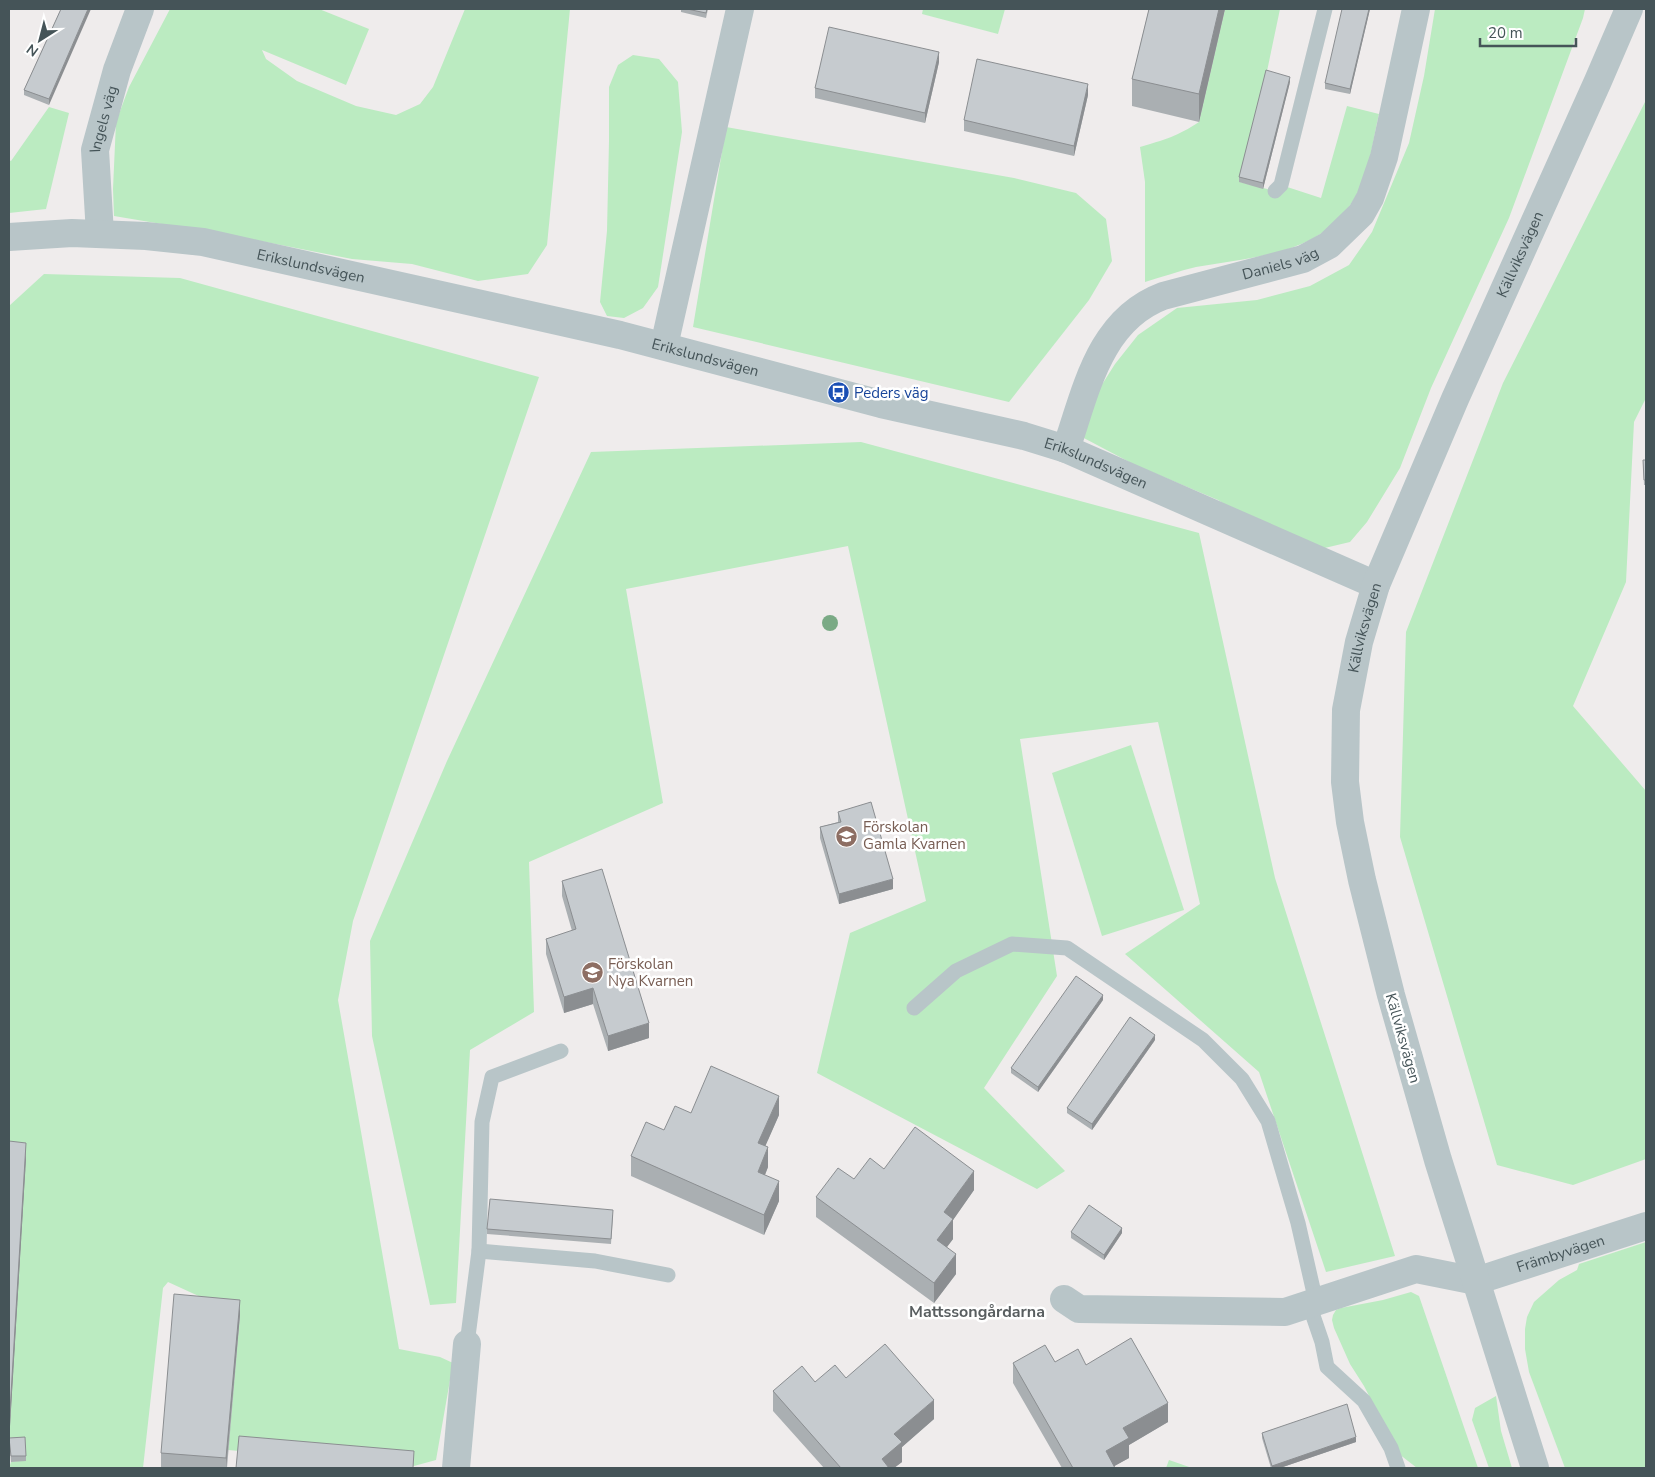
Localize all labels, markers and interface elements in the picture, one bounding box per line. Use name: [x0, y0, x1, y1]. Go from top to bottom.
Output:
north arrow: [15, 15, 65, 65]
scale bar: [1480, 15, 1576, 47]
text: 20 m: [1488, 23, 1523, 43]
text: N: [23, 39, 42, 61]
street label: Ingels väg: [85, 83, 122, 153]
street label: Källviksvägen: [1492, 208, 1548, 301]
street label: Daniels väg: [1240, 242, 1322, 285]
street label: Erikslundsvägen: [255, 244, 367, 288]
street label: Erikslundsvägen: [649, 334, 761, 381]
bus stop icon: Peders väg: [826, 381, 850, 405]
place label: Peders väg: [854, 383, 929, 403]
street label: Erikslundsvägen: [1042, 433, 1151, 493]
street label: Källviksvägen: [1343, 580, 1386, 674]
place label: Förskolan Gamla Kvarnen: [863, 817, 966, 854]
school or university icon: Förskolan Gamla Kvarnen: [835, 824, 859, 848]
place label: Förskolan Nya Kvarnen: [608, 954, 693, 991]
school or university icon: Förskolan Nya Kvarnen: [580, 961, 604, 985]
street label: Källviksvägen: [1381, 991, 1425, 1085]
street label: Främbyvägen: [1514, 1230, 1607, 1277]
district label: Mattssongårdarna: [909, 1301, 1045, 1323]

